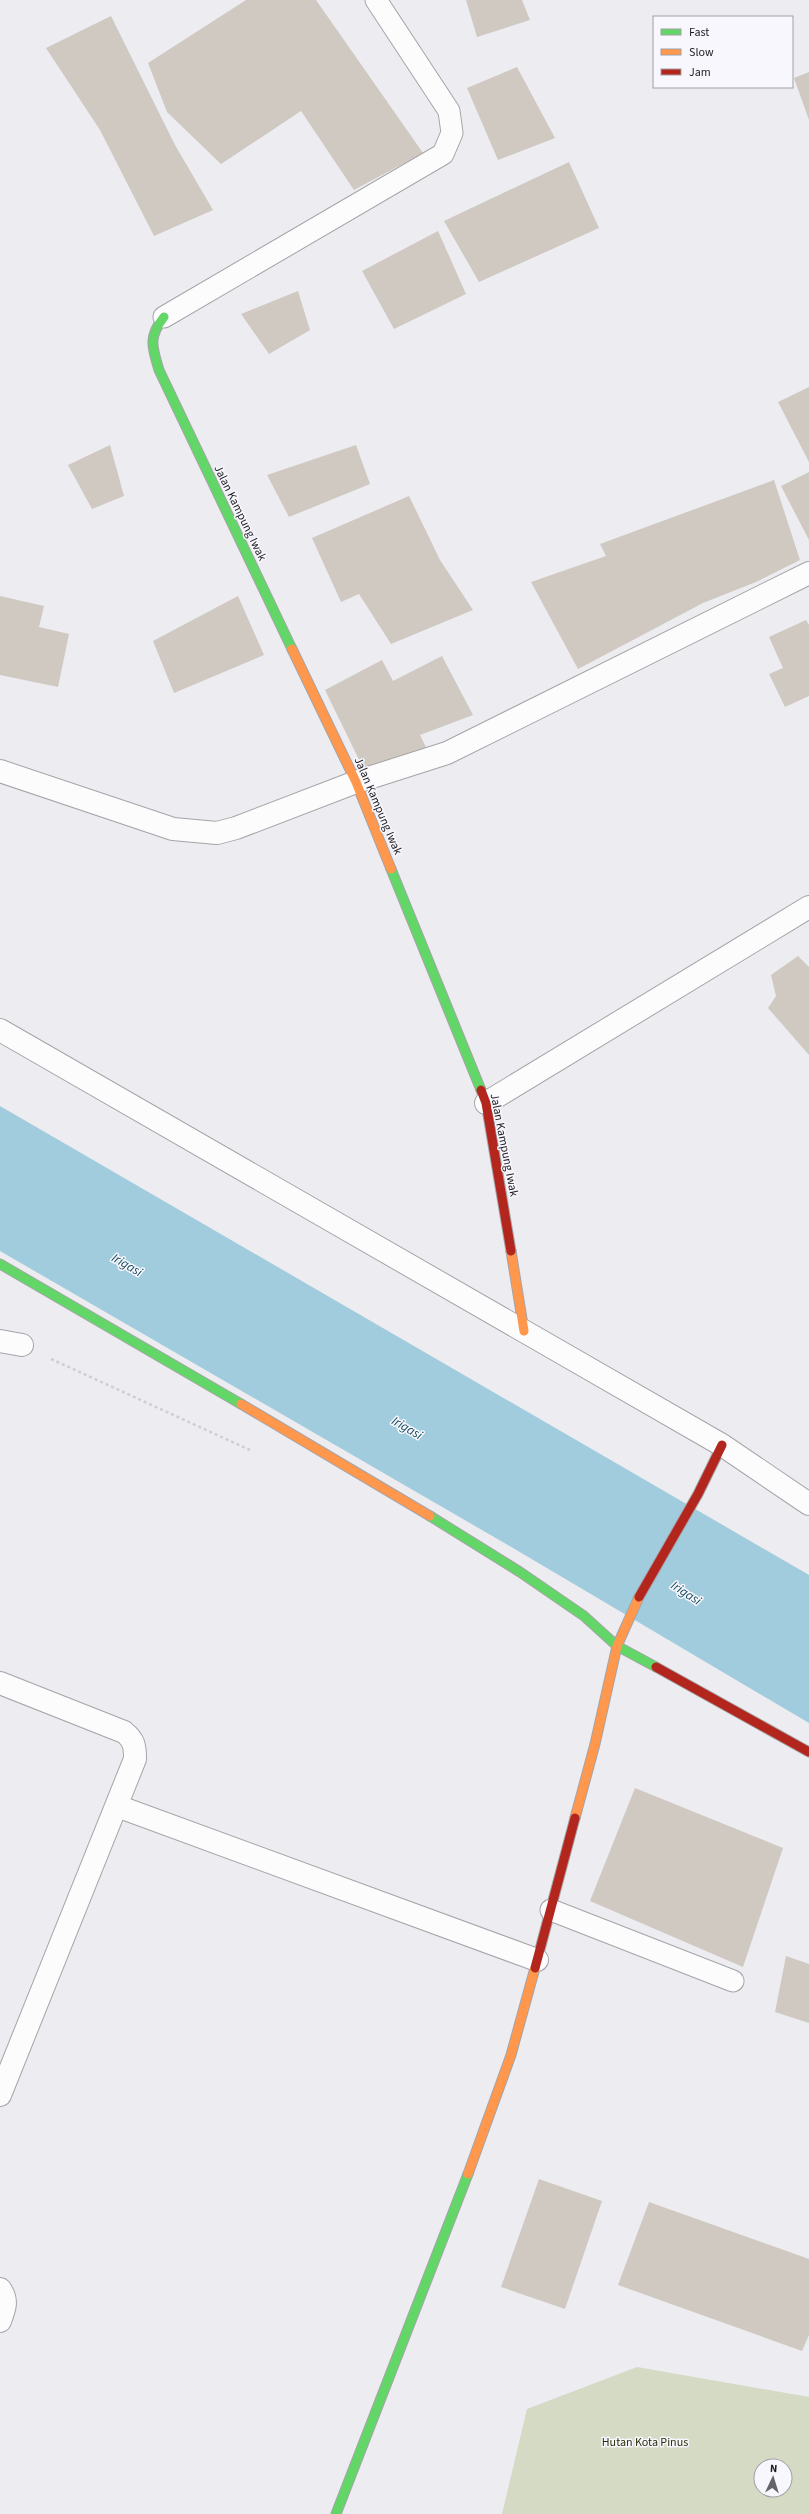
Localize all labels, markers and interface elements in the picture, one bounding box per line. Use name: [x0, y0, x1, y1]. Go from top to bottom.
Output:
legend: [653, 16, 793, 88]
text: Fast: [689, 24, 709, 41]
text: Slow: [689, 44, 714, 61]
text: Jam: [689, 64, 711, 81]
street label: Jalan Kampung Iwak: [209, 462, 271, 564]
street label: Jalan Kampung Iwak: [350, 755, 406, 858]
street label: Jalan Kampung Iwak: [486, 1092, 522, 1198]
water label: Irigasi: [108, 1249, 147, 1281]
water label: Irigasi: [388, 1412, 427, 1444]
water label: Irigasi: [667, 1576, 705, 1610]
park label: Hutan Kota Pinus: [602, 2434, 688, 2451]
north arrow: [753, 2458, 793, 2498]
text: N: [769, 2461, 778, 2476]

